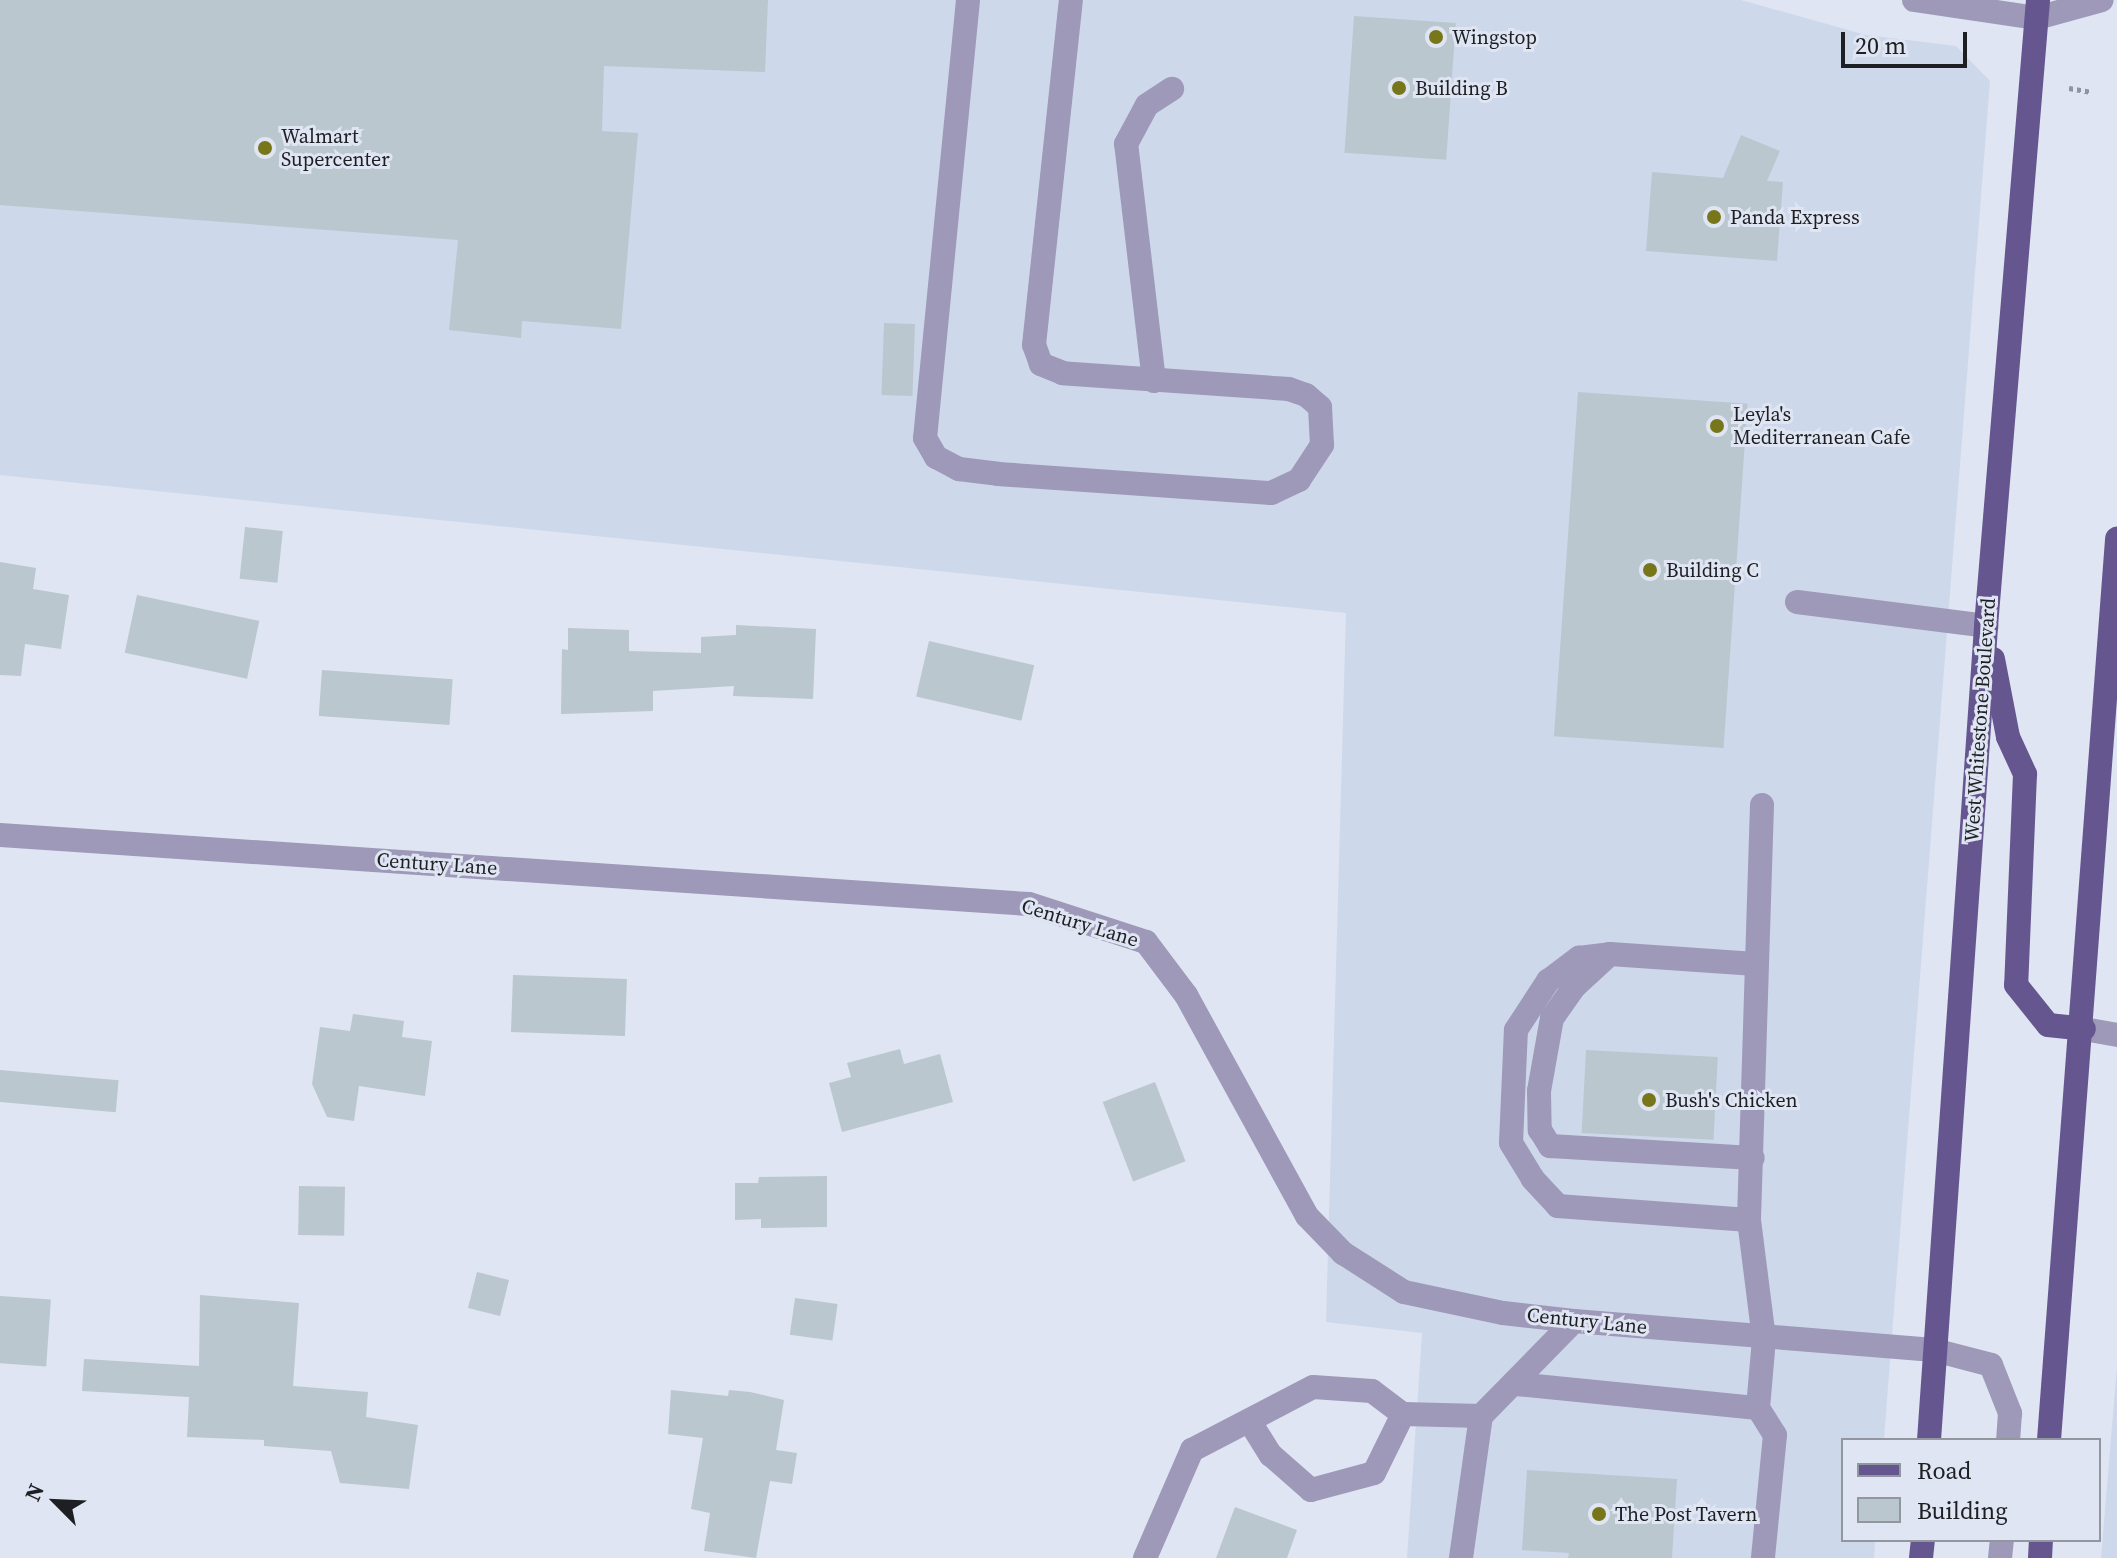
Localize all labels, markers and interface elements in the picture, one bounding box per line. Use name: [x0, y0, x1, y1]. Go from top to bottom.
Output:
scale bar: [1845, 16, 1971, 66]
place label: Wingstop: [1452, 25, 1537, 49]
marker: Wingstop: [1427, 28, 1445, 46]
text: 20 m: [1855, 29, 1906, 62]
place label: Building B: [1415, 76, 1508, 100]
marker: Building B: [1390, 79, 1408, 97]
place label: Walmart Supercenter: [281, 124, 390, 171]
marker: Walmart Supercenter: [256, 139, 274, 157]
place label: Panda Express: [1730, 205, 1860, 229]
marker: Panda Express: [1705, 208, 1723, 226]
place label: Leyla's Mediterranean Cafe: [1733, 402, 1910, 449]
marker: Leyla's Mediterranean Cafe: [1708, 417, 1726, 435]
place label: Building C: [1666, 558, 1759, 582]
marker: Building C: [1641, 561, 1659, 579]
street label: West Whitestone Boulevard: [1959, 597, 2001, 843]
street label: Century Lane: [376, 848, 498, 880]
street label: Century Lane: [1019, 894, 1141, 952]
place label: Bush's Chicken: [1665, 1088, 1798, 1112]
marker: Bush's Chicken: [1640, 1091, 1658, 1109]
street label: Century Lane: [1526, 1303, 1648, 1339]
legend: [1841, 1438, 2101, 1542]
text: Road: [1917, 1454, 1971, 1487]
north arrow: [16, 1462, 96, 1542]
text: N: [17, 1479, 51, 1506]
text: Building: [1917, 1494, 2008, 1527]
place label: The Post Tavern: [1615, 1502, 1758, 1526]
marker: The Post Tavern: [1590, 1505, 1608, 1523]

